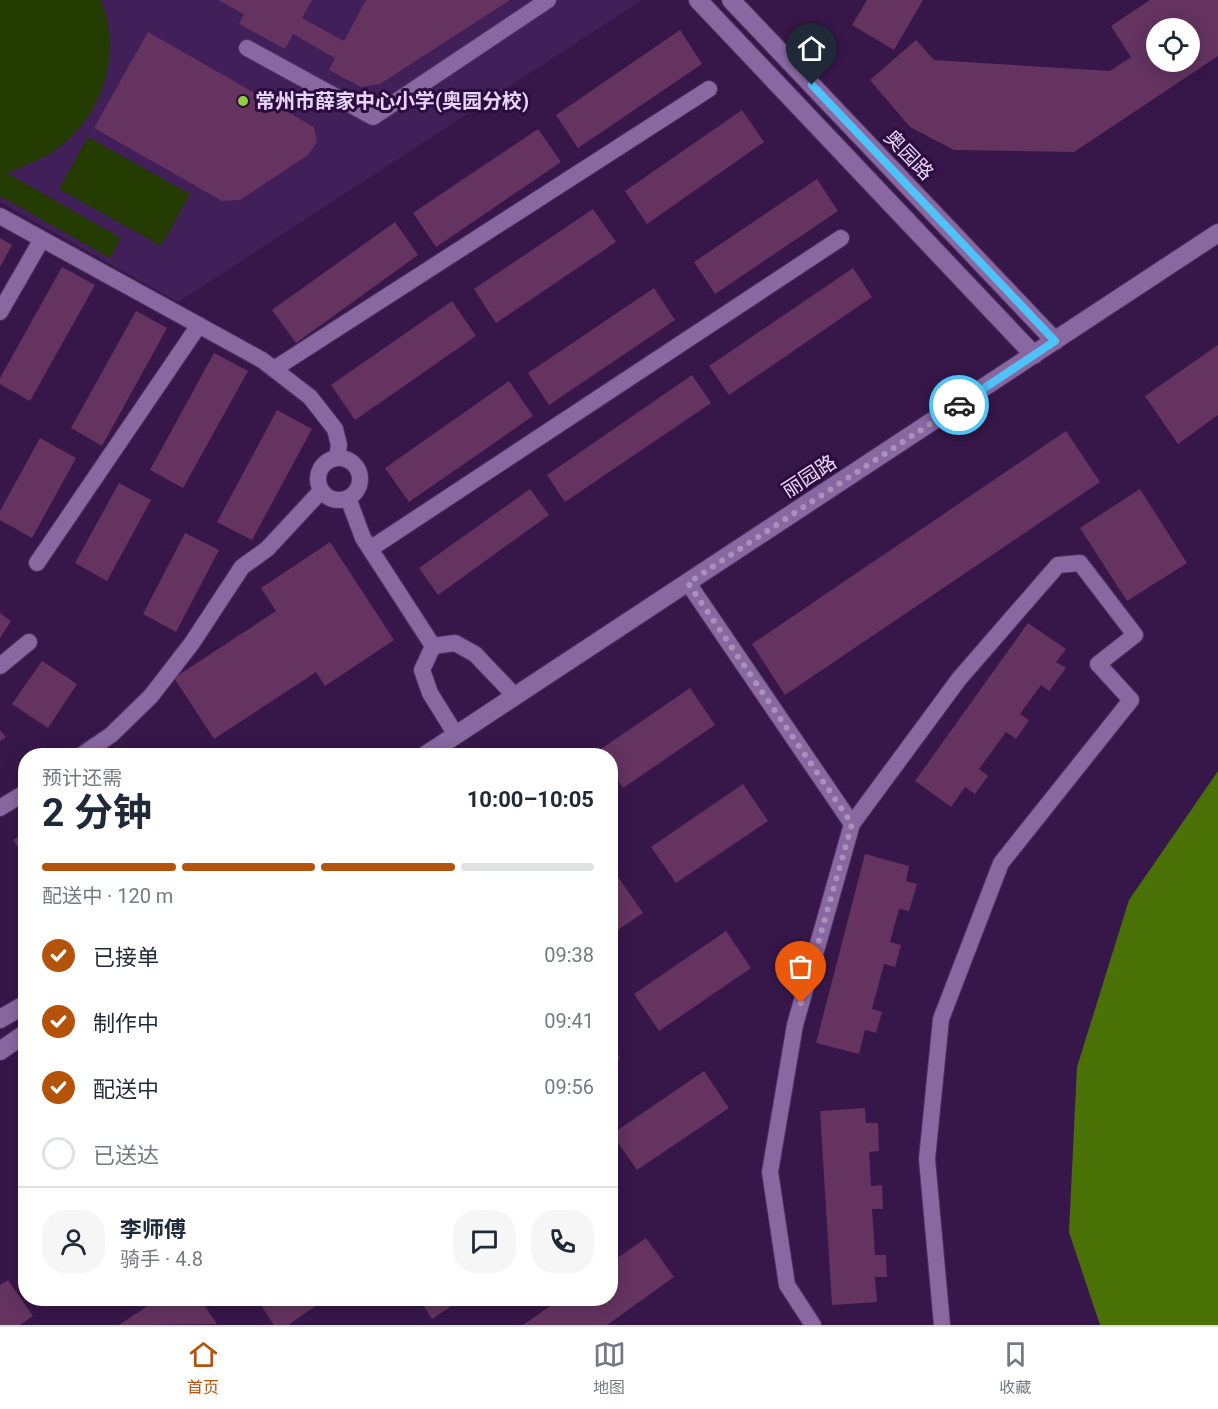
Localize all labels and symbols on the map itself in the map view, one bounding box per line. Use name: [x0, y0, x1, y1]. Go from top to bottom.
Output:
pin: [786, 23, 837, 85]
place label: 常州市薛家中心小学(奥园分校): [255, 89, 529, 113]
marker: 常州市薛家中心小学(奥园分校): [236, 94, 250, 108]
street label: 奥园路: [880, 125, 938, 185]
courier: [929, 375, 989, 435]
street label: 丽园路: [777, 450, 841, 502]
pin: [775, 941, 826, 1003]

